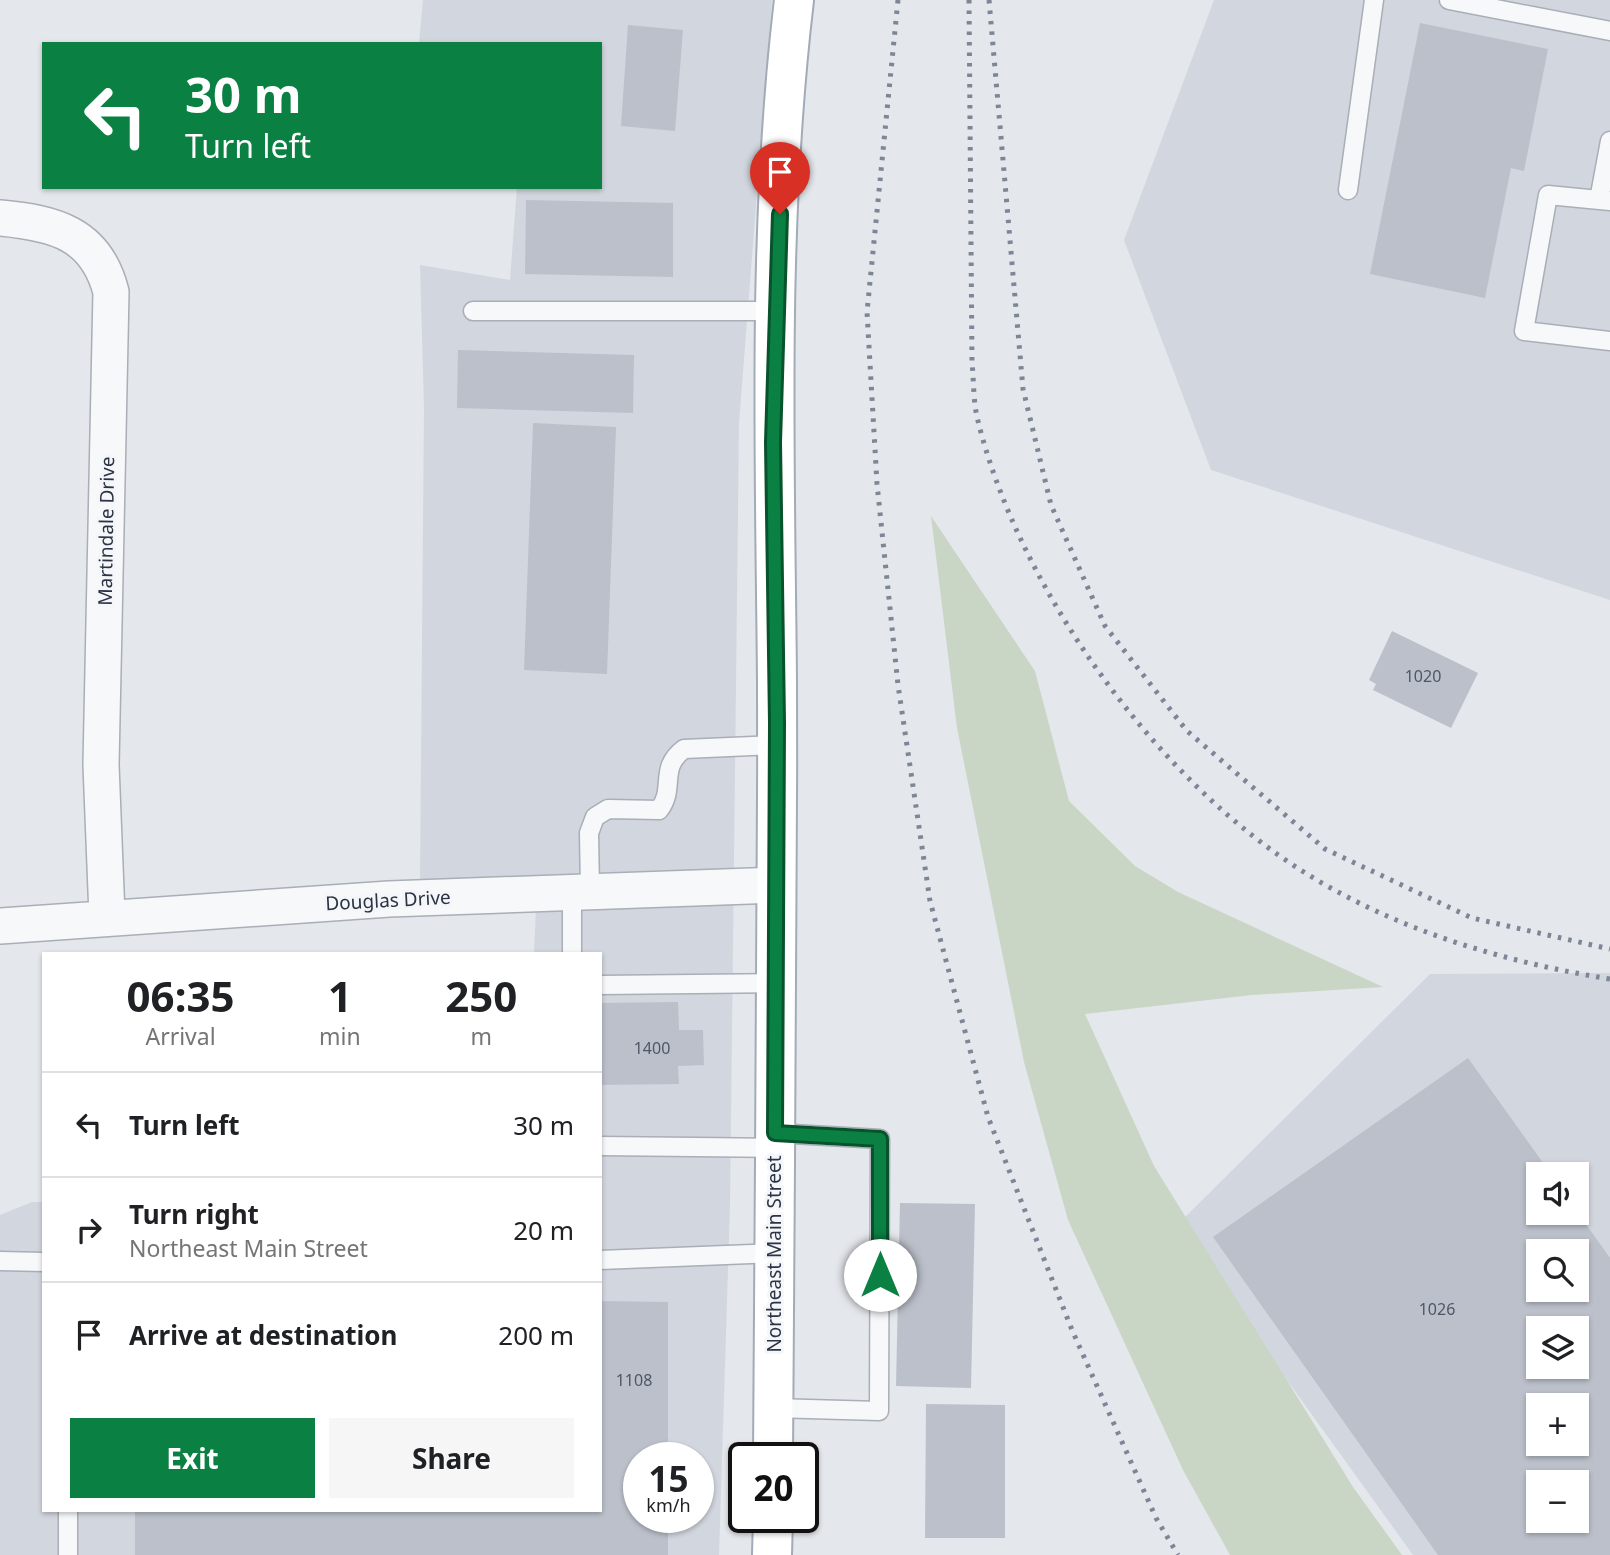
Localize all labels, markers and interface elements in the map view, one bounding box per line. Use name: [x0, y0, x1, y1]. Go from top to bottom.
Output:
text: 30 m: [185, 61, 302, 127]
icon: left: [70, 70, 161, 161]
text: Turn left: [185, 124, 311, 167]
pin: [750, 142, 810, 214]
icon: arrive: [761, 153, 799, 191]
street label: Martindale Drive: [92, 456, 120, 606]
house number: 1020: [1405, 665, 1441, 687]
street label: Douglas Drive: [325, 884, 451, 916]
text: 06:35: [127, 967, 234, 1024]
text: 1: [328, 967, 352, 1024]
text: 250: [445, 967, 517, 1024]
text: Arrival: [145, 1020, 216, 1052]
text: min: [319, 1020, 361, 1052]
text: m: [471, 1020, 492, 1052]
house number: 1400: [634, 1037, 670, 1059]
icon: left: [70, 1106, 108, 1144]
text: Turn left: [129, 1107, 240, 1143]
text: 30 m: [513, 1107, 574, 1143]
street label: Northeast Main Street: [761, 1155, 787, 1353]
map controls: [1526, 1162, 1589, 1533]
button: sound: [1526, 1162, 1589, 1225]
text: Turn right: [129, 1196, 259, 1232]
icon: right: [70, 1211, 108, 1249]
text: 20 m: [513, 1212, 574, 1248]
text: Northeast Main Street: [129, 1232, 368, 1264]
position arrow: [843, 1238, 917, 1312]
button: search: [1526, 1239, 1589, 1302]
house number: 1026: [1419, 1298, 1455, 1320]
icon: arrive: [70, 1316, 108, 1354]
button: layers: [1526, 1316, 1589, 1379]
text: Arrive at destination: [129, 1317, 398, 1353]
text: 200 m: [498, 1317, 574, 1353]
house number: 1108: [616, 1369, 652, 1391]
button: +: [1526, 1393, 1589, 1456]
button: Exit: [70, 1418, 315, 1498]
button: Share: [329, 1418, 574, 1498]
speed limit sign: 20: [728, 1442, 819, 1533]
text: 15: [648, 1455, 689, 1502]
button: −: [1526, 1470, 1589, 1533]
text: km/h: [646, 1493, 691, 1517]

